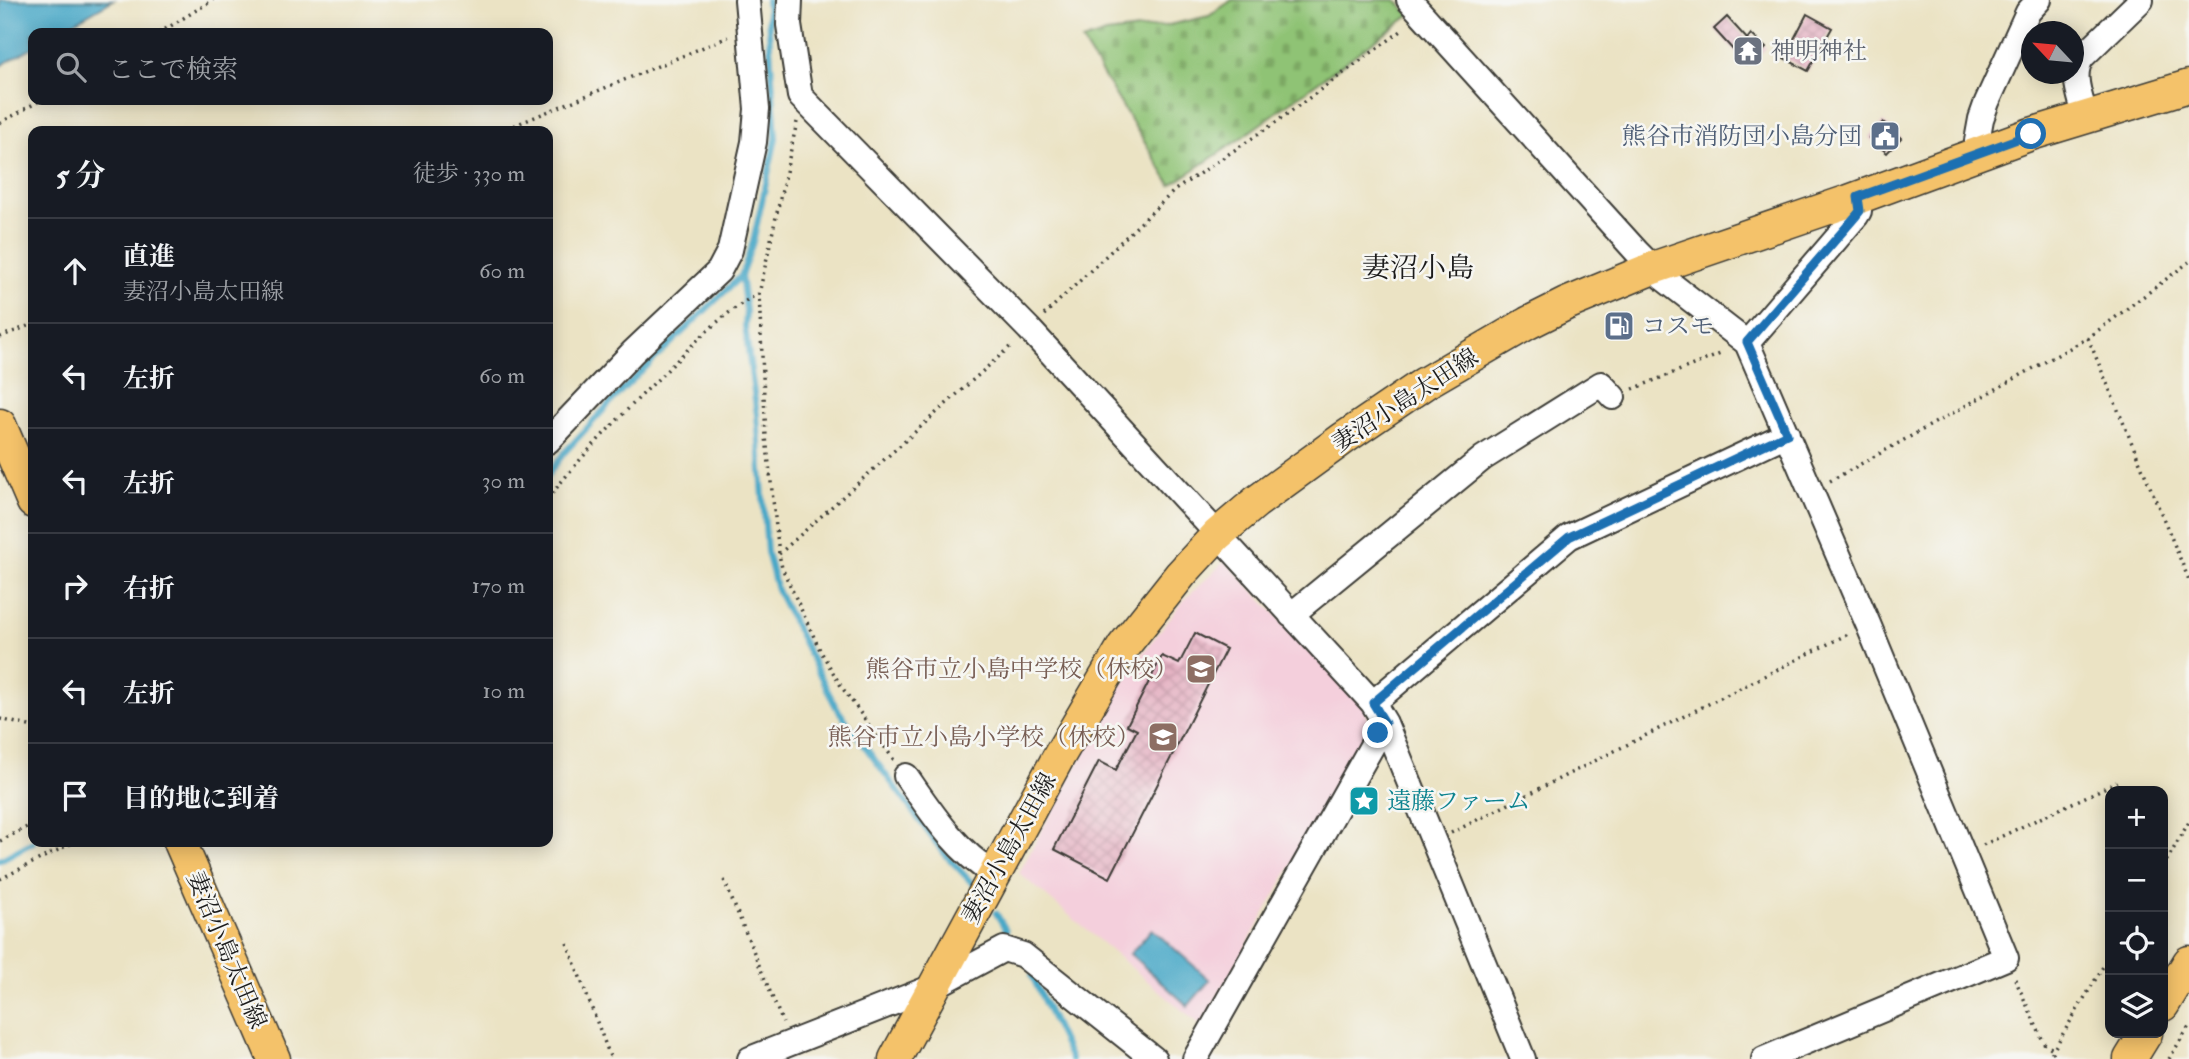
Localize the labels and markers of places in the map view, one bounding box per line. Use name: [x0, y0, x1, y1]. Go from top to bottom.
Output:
temple icon: 神明神社: [1731, 34, 1765, 68]
place label: 神明神社: [1771, 36, 1867, 67]
public building icon: 熊谷市消防団小島分団: [1868, 119, 1902, 153]
place label: 熊谷市消防団小島分団: [1622, 121, 1862, 152]
fuel station icon: コスモ: [1602, 309, 1636, 343]
place label: コスモ: [1642, 311, 1714, 342]
school or university icon: 熊谷市立小島中学校（休校）: [1184, 652, 1218, 686]
place label: 熊谷市立小島中学校（休校）: [866, 654, 1178, 685]
school or university icon: 熊谷市立小島小学校（休校）: [1146, 720, 1180, 754]
place label: 熊谷市立小島小学校（休校）: [828, 722, 1140, 753]
place icon: 遠藤ファーム: [1347, 784, 1381, 818]
place label: 遠藤ファーム: [1387, 786, 1531, 817]

